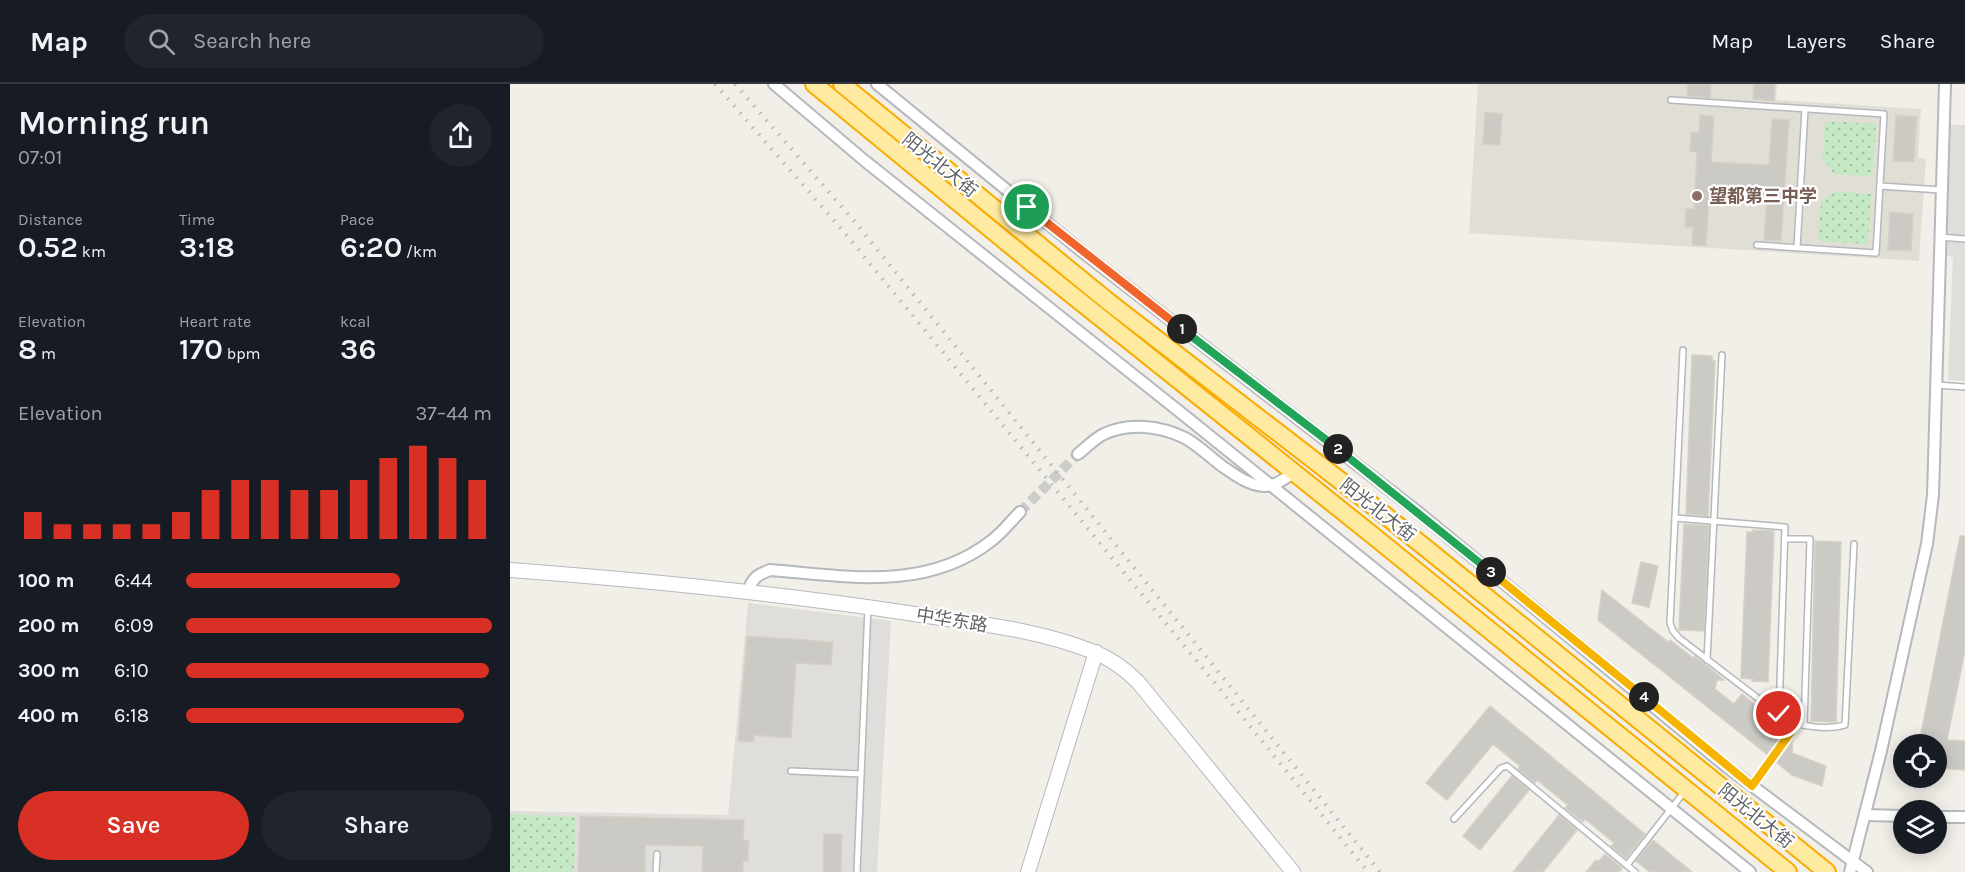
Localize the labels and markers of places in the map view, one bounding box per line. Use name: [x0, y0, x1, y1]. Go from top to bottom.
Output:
pin: [1001, 181, 1052, 232]
place label: 望都第三中学: [1709, 185, 1817, 207]
marker: 望都第三中学: [1690, 189, 1704, 203]
pin: 1: [1167, 314, 1197, 344]
pin: 2: [1323, 434, 1353, 464]
pin: 3: [1476, 557, 1506, 587]
pin: 4: [1629, 682, 1659, 712]
pin: [1753, 688, 1804, 739]

